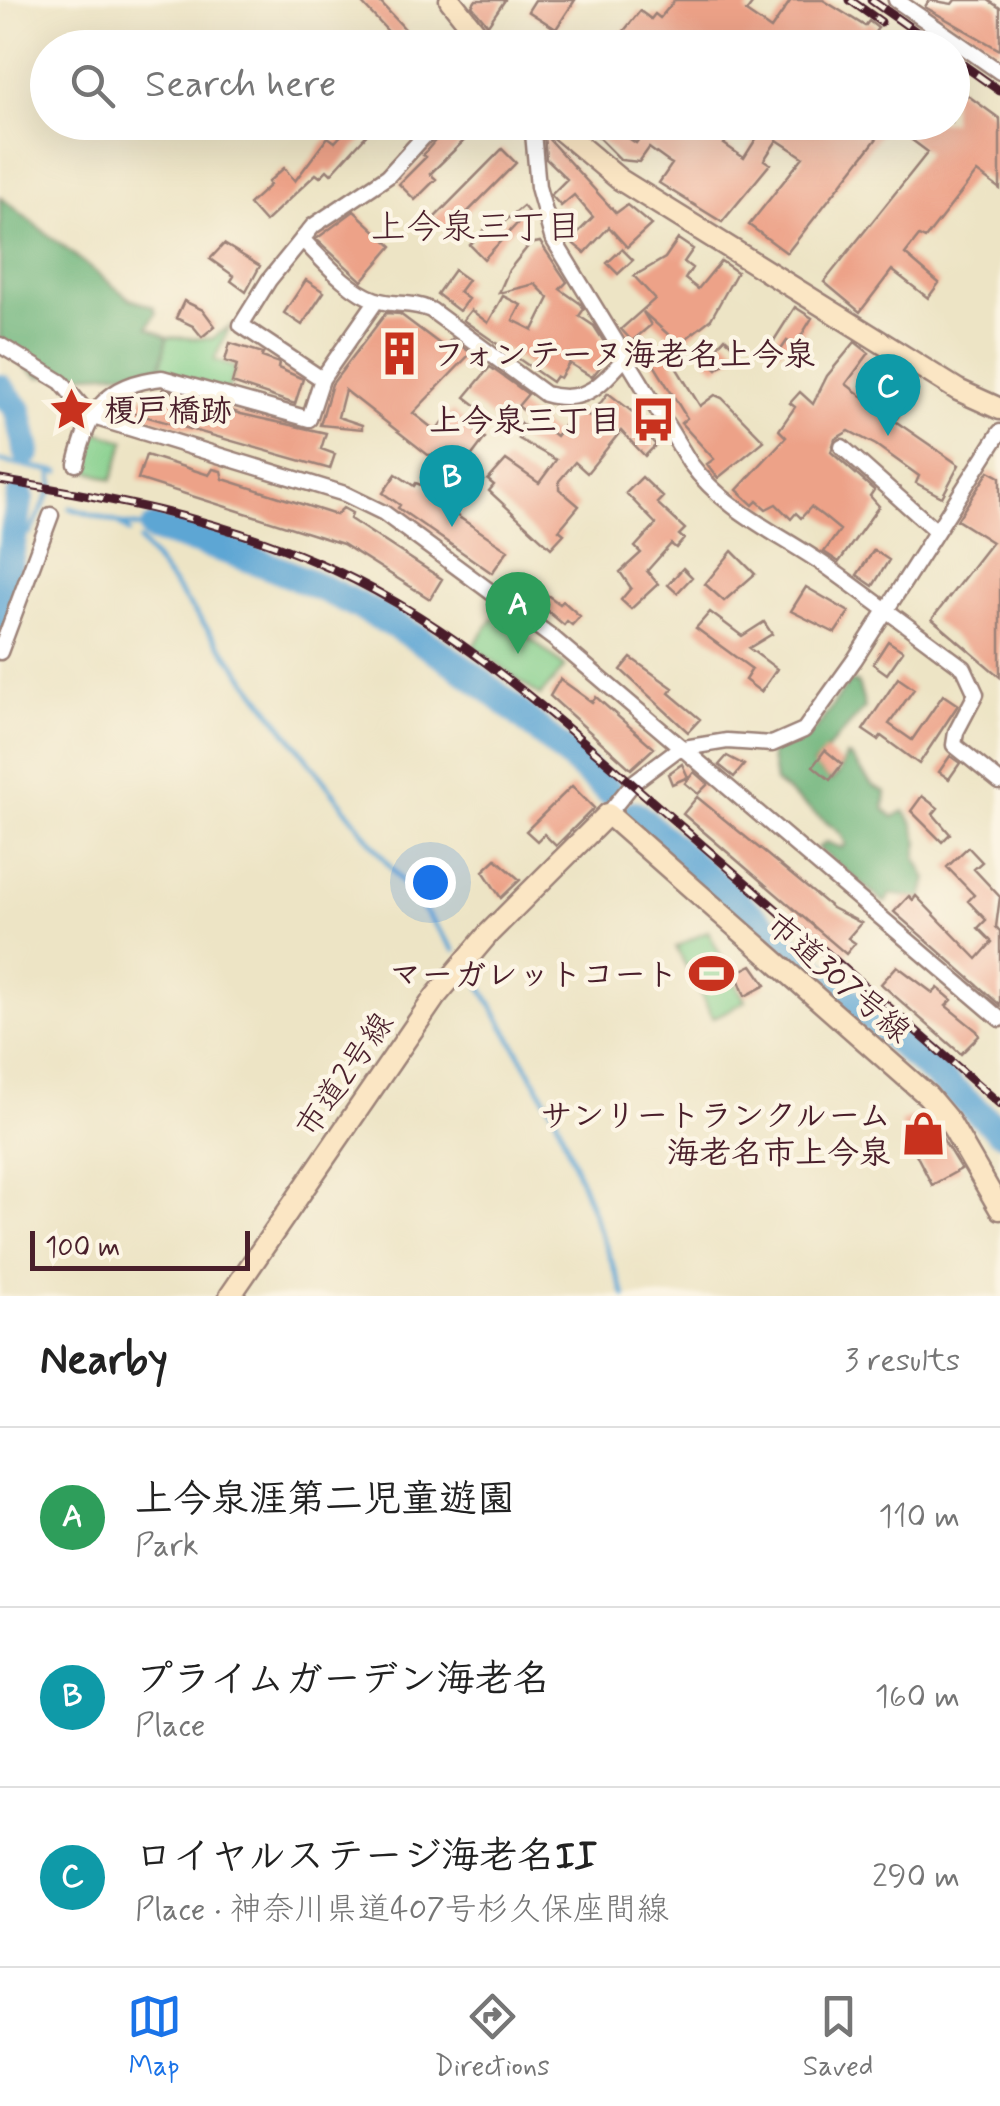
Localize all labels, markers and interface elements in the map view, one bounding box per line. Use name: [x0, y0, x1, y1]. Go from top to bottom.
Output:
search box: [30, 30, 970, 140]
icon: search: [65, 58, 120, 113]
text: Search here: [145, 61, 336, 110]
district label: 上今泉三丁目: [371, 205, 581, 251]
building icon: フォンテーヌ海老名上今泉: [376, 330, 424, 378]
place label: フォンテーヌ海老名上今泉: [433, 335, 816, 377]
pin: C: [856, 354, 920, 436]
place icon: 榎戸橋跡: [47, 386, 95, 434]
place label: 榎戸橋跡: [104, 391, 232, 433]
bus stop icon: 上今泉三丁目: [630, 396, 678, 444]
place label: 上今泉三丁目: [429, 401, 621, 443]
pin: B: [420, 444, 484, 527]
pin: A: [486, 572, 550, 654]
your location: [405, 857, 456, 908]
street label: 市道307号線: [757, 904, 919, 1053]
sports icon: マーガレットコート: [687, 950, 735, 998]
place label: マーガレットコート: [389, 955, 678, 997]
street label: 市道2号線: [287, 1004, 404, 1146]
place label: サンリートランクルーム 海老名市上今泉: [540, 1096, 891, 1175]
shop icon: サンリートランクルーム 海老名市上今泉: [900, 1109, 948, 1157]
scale bar: [30, 1226, 250, 1270]
text: 100 m: [45, 1230, 120, 1267]
text: Nearby: [40, 1334, 168, 1389]
text: 3 results: [844, 1340, 960, 1382]
text: 上今泉涯第二児童遊園: [135, 1476, 515, 1525]
text: A: [62, 1496, 83, 1538]
text: 110 m: [879, 1496, 960, 1538]
text: Park: [135, 1525, 199, 1567]
text: プライムガーデン海老名: [135, 1656, 551, 1705]
text: B: [62, 1676, 83, 1718]
text: 160 m: [875, 1676, 960, 1718]
text: Place: [135, 1705, 205, 1747]
text: ロイヤルステージ海老名II: [135, 1833, 597, 1882]
text: C: [61, 1856, 84, 1898]
text: 290 m: [872, 1856, 960, 1898]
text: Place · 神奈川県道407号杉久保座間線: [135, 1889, 669, 1931]
tab: Map: [127, 1989, 182, 2086]
tab: Directions: [435, 1989, 550, 2086]
tab: Saved: [803, 1989, 873, 2086]

